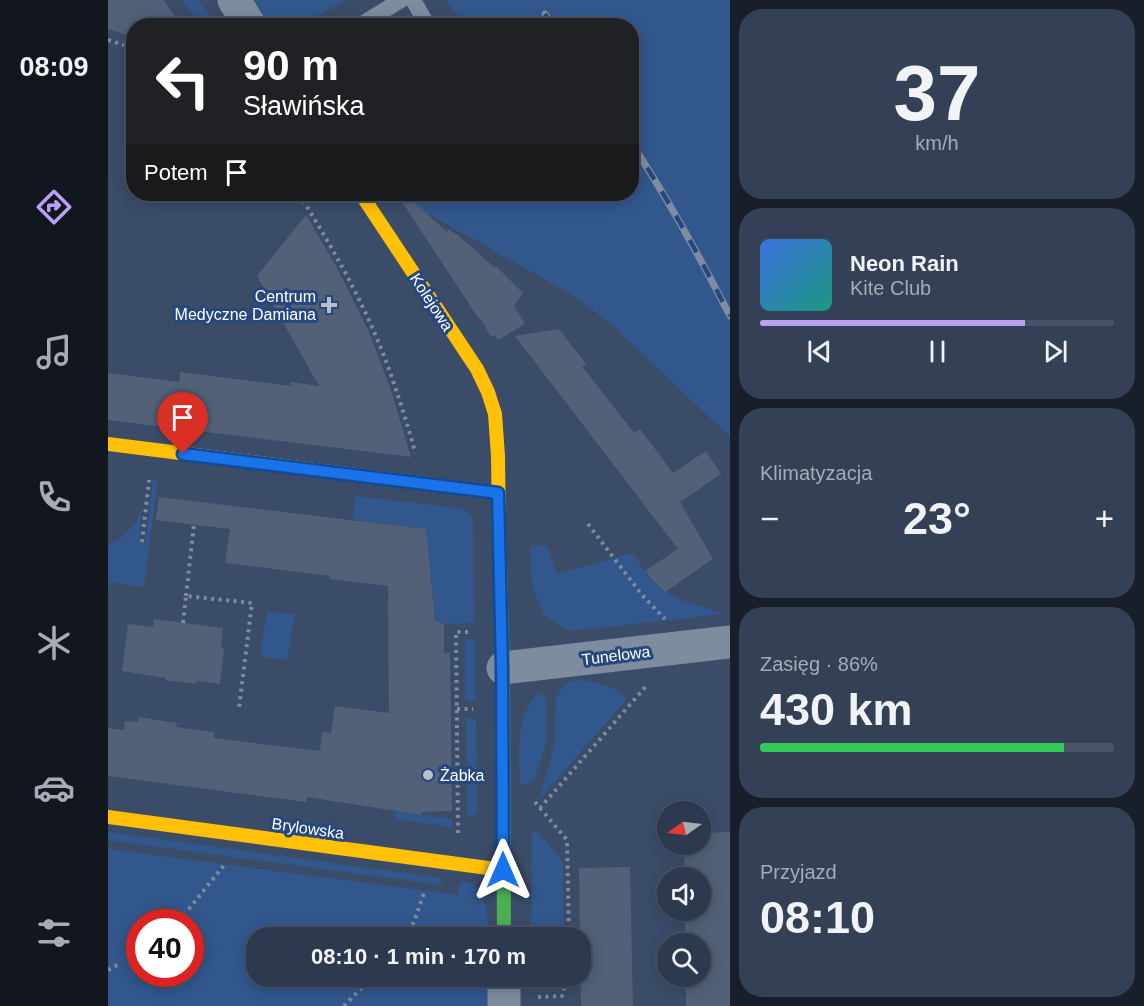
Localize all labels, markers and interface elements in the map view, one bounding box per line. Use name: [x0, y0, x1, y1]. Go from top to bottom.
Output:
icon: left: [144, 42, 222, 120]
text: 90 m: [243, 42, 339, 89]
text: 37: [894, 49, 980, 137]
text: 08:09: [19, 52, 89, 82]
text: Sławińska: [243, 91, 365, 121]
text: km/h: [915, 132, 959, 154]
icon: arrive: [220, 156, 253, 189]
text: Potem: [144, 160, 208, 185]
icon: directions: [33, 186, 75, 228]
text: Neon Rain: [850, 251, 959, 276]
street label: Kolejowa: [407, 270, 456, 334]
text: Kite Club: [850, 277, 931, 299]
place label: Centrum Medyczne Damiana: [175, 288, 316, 323]
marker: Centrum Medyczne Damiana: [320, 296, 338, 314]
icon: music: [33, 331, 75, 373]
icon: previous: [803, 335, 836, 368]
icon: pause: [921, 335, 954, 368]
icon: next: [1039, 335, 1072, 368]
pin: [157, 392, 208, 454]
icon: arrive: [166, 401, 199, 434]
text: Klimatyzacja: [760, 462, 872, 484]
icon: phone: [33, 476, 75, 518]
text: 23°: [903, 493, 971, 544]
text: −: [760, 500, 779, 537]
text: +: [1095, 500, 1114, 537]
icon: climate: [33, 622, 75, 664]
street label: Tunelowa: [581, 643, 651, 668]
text: Zasięg · 86%: [760, 653, 878, 675]
text: 430 km: [760, 684, 913, 735]
place label: Żabka: [440, 766, 485, 784]
icon: car: [33, 767, 75, 809]
marker: Żabka: [421, 768, 435, 782]
north arrow: [657, 801, 711, 855]
map controls: [657, 801, 711, 987]
street label: Brylowska: [271, 815, 345, 842]
position arrow: [471, 838, 535, 902]
text: Przyjazd: [760, 861, 837, 883]
button: sound: [657, 867, 711, 921]
text: 08:10: [760, 892, 875, 943]
speed limit sign: 40: [126, 909, 204, 987]
icon: filters: [33, 912, 75, 954]
button: search: [657, 933, 711, 987]
text: 08:10 · 1 min · 170 m: [311, 944, 526, 969]

